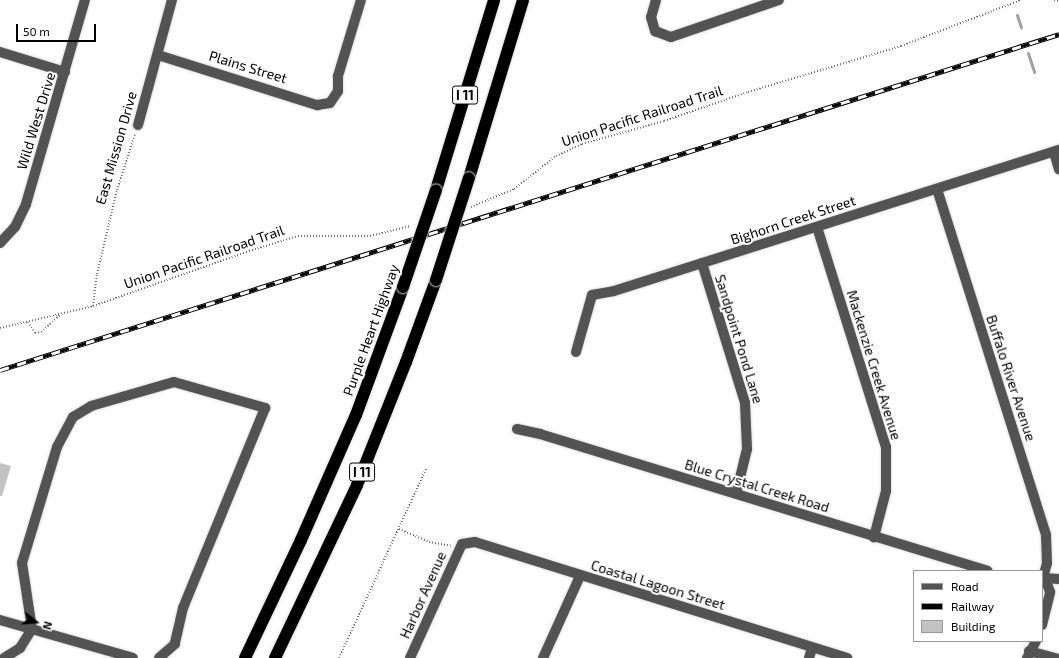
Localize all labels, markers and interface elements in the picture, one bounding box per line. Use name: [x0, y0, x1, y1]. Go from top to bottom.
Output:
scale bar: [18, 16, 98, 42]
text: 50 m: [23, 24, 50, 38]
street label: Plains Street: [207, 47, 289, 87]
street label: Wild West Drive: [13, 70, 59, 172]
street label: Union Pacific Railroad Trail: [559, 82, 725, 150]
road number: I 11: [452, 84, 478, 106]
street label: East Mission Drive: [92, 89, 140, 207]
street label: Bighorn Creek Street: [728, 192, 858, 248]
street label: Union Pacific Railroad Trail: [121, 222, 287, 292]
street label: Purple Heart Highway: [339, 262, 403, 398]
street label: Sandpoint Pond Lane: [711, 273, 767, 405]
street label: Mackenzie Creek Avenue: [843, 288, 905, 442]
street label: Buffalo River Avenue: [983, 313, 1039, 443]
street label: Blue Crystal Creek Road: [682, 456, 832, 516]
road number: I 11: [349, 461, 375, 483]
street label: Harbor Avenue: [396, 549, 450, 641]
street label: Coastal Lagoon Street: [589, 557, 727, 613]
legend: [913, 570, 1043, 642]
text: Road: [951, 579, 979, 593]
text: Railway: [951, 599, 994, 613]
north arrow: [16, 602, 56, 642]
text: Building: [951, 619, 995, 633]
text: N: [41, 620, 55, 631]

